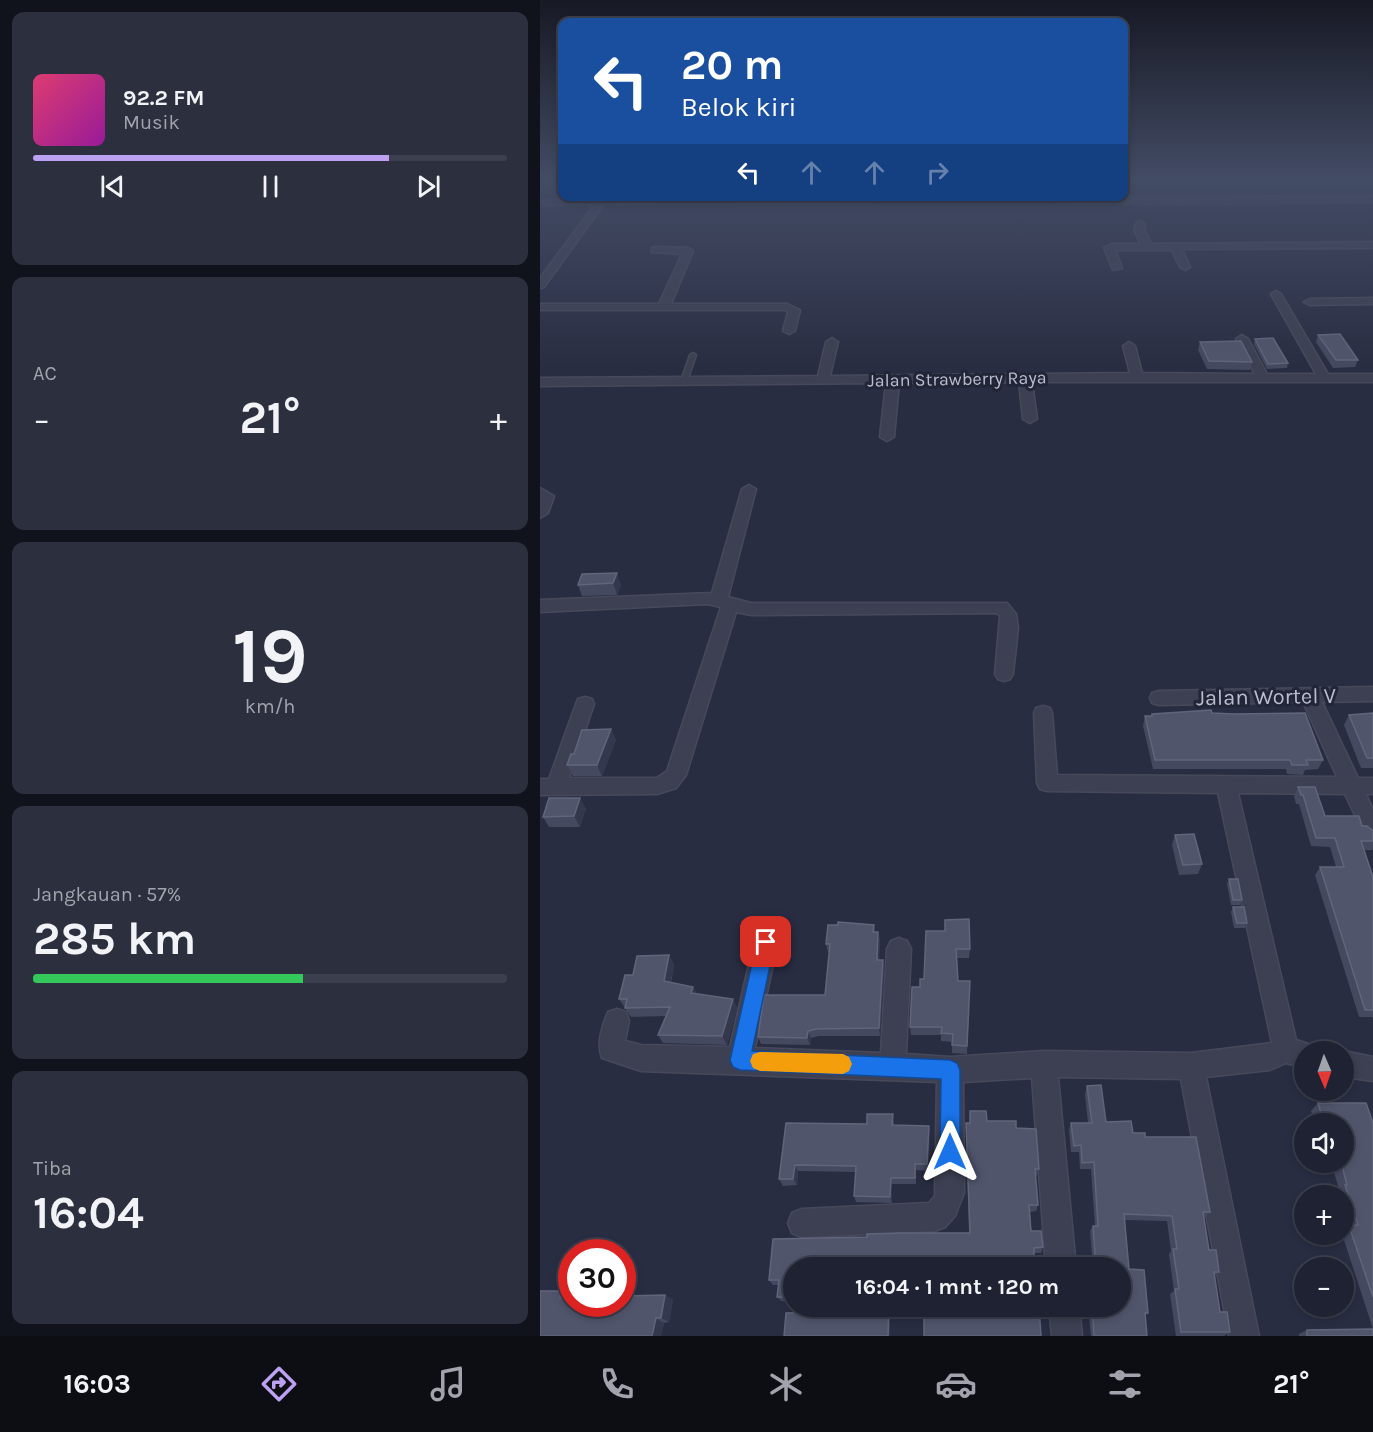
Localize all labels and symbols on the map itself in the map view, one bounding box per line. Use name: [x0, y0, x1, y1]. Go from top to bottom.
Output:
street label: Jalan Strawberry Raya: [867, 366, 1047, 392]
street label: Jalan Wortel V: [1196, 683, 1336, 711]
pin: [740, 916, 791, 967]
north arrow: [1294, 1041, 1354, 1101]
position arrow: [918, 1120, 982, 1184]
speed limit sign: 30: [558, 1239, 636, 1317]

